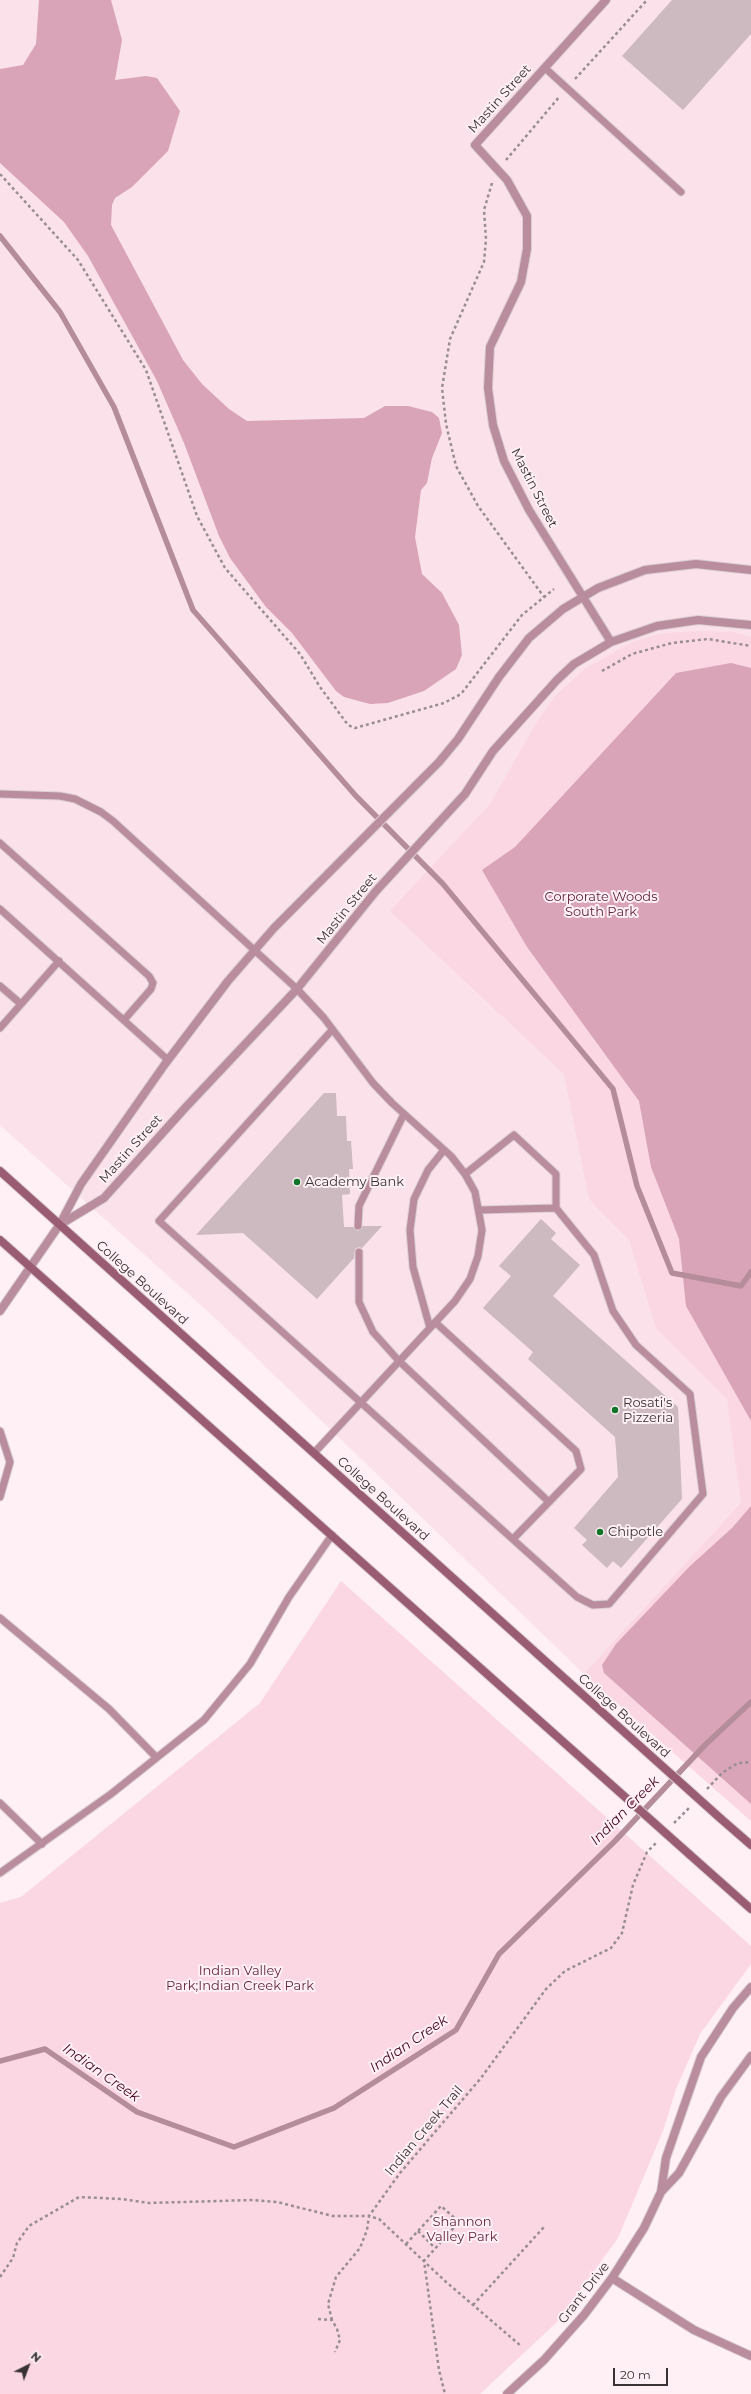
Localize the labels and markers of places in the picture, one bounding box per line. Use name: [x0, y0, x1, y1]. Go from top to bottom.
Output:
place label: Academy Bank: [305, 1174, 404, 1190]
marker: Academy Bank: [292, 1177, 302, 1187]
place label: Rosati's Pizzeria: [623, 1395, 673, 1426]
marker: Rosati's Pizzeria: [610, 1405, 620, 1415]
place label: Chipotle: [608, 1524, 663, 1540]
marker: Chipotle: [595, 1527, 605, 1537]

